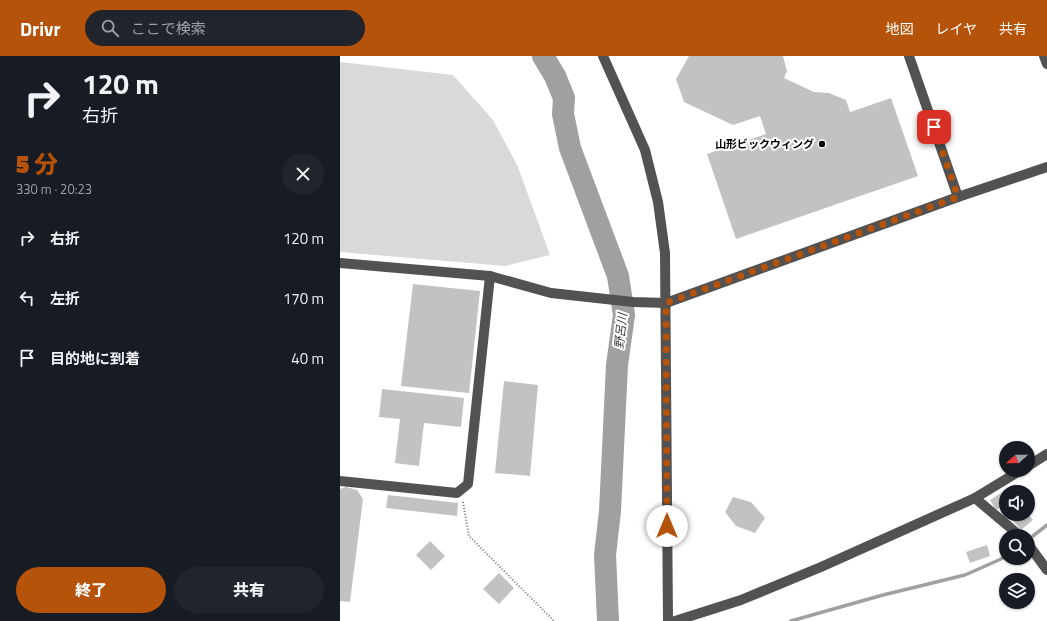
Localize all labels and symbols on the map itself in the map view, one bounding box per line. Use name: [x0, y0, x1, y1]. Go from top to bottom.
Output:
pin: [917, 110, 951, 144]
place label: 山形ビックウィング: [715, 136, 814, 152]
marker: 山形ビックウィング: [817, 139, 827, 149]
water label: 野呂川: [609, 310, 632, 350]
north arrow: [999, 441, 1035, 477]
position arrow: [646, 505, 688, 547]

